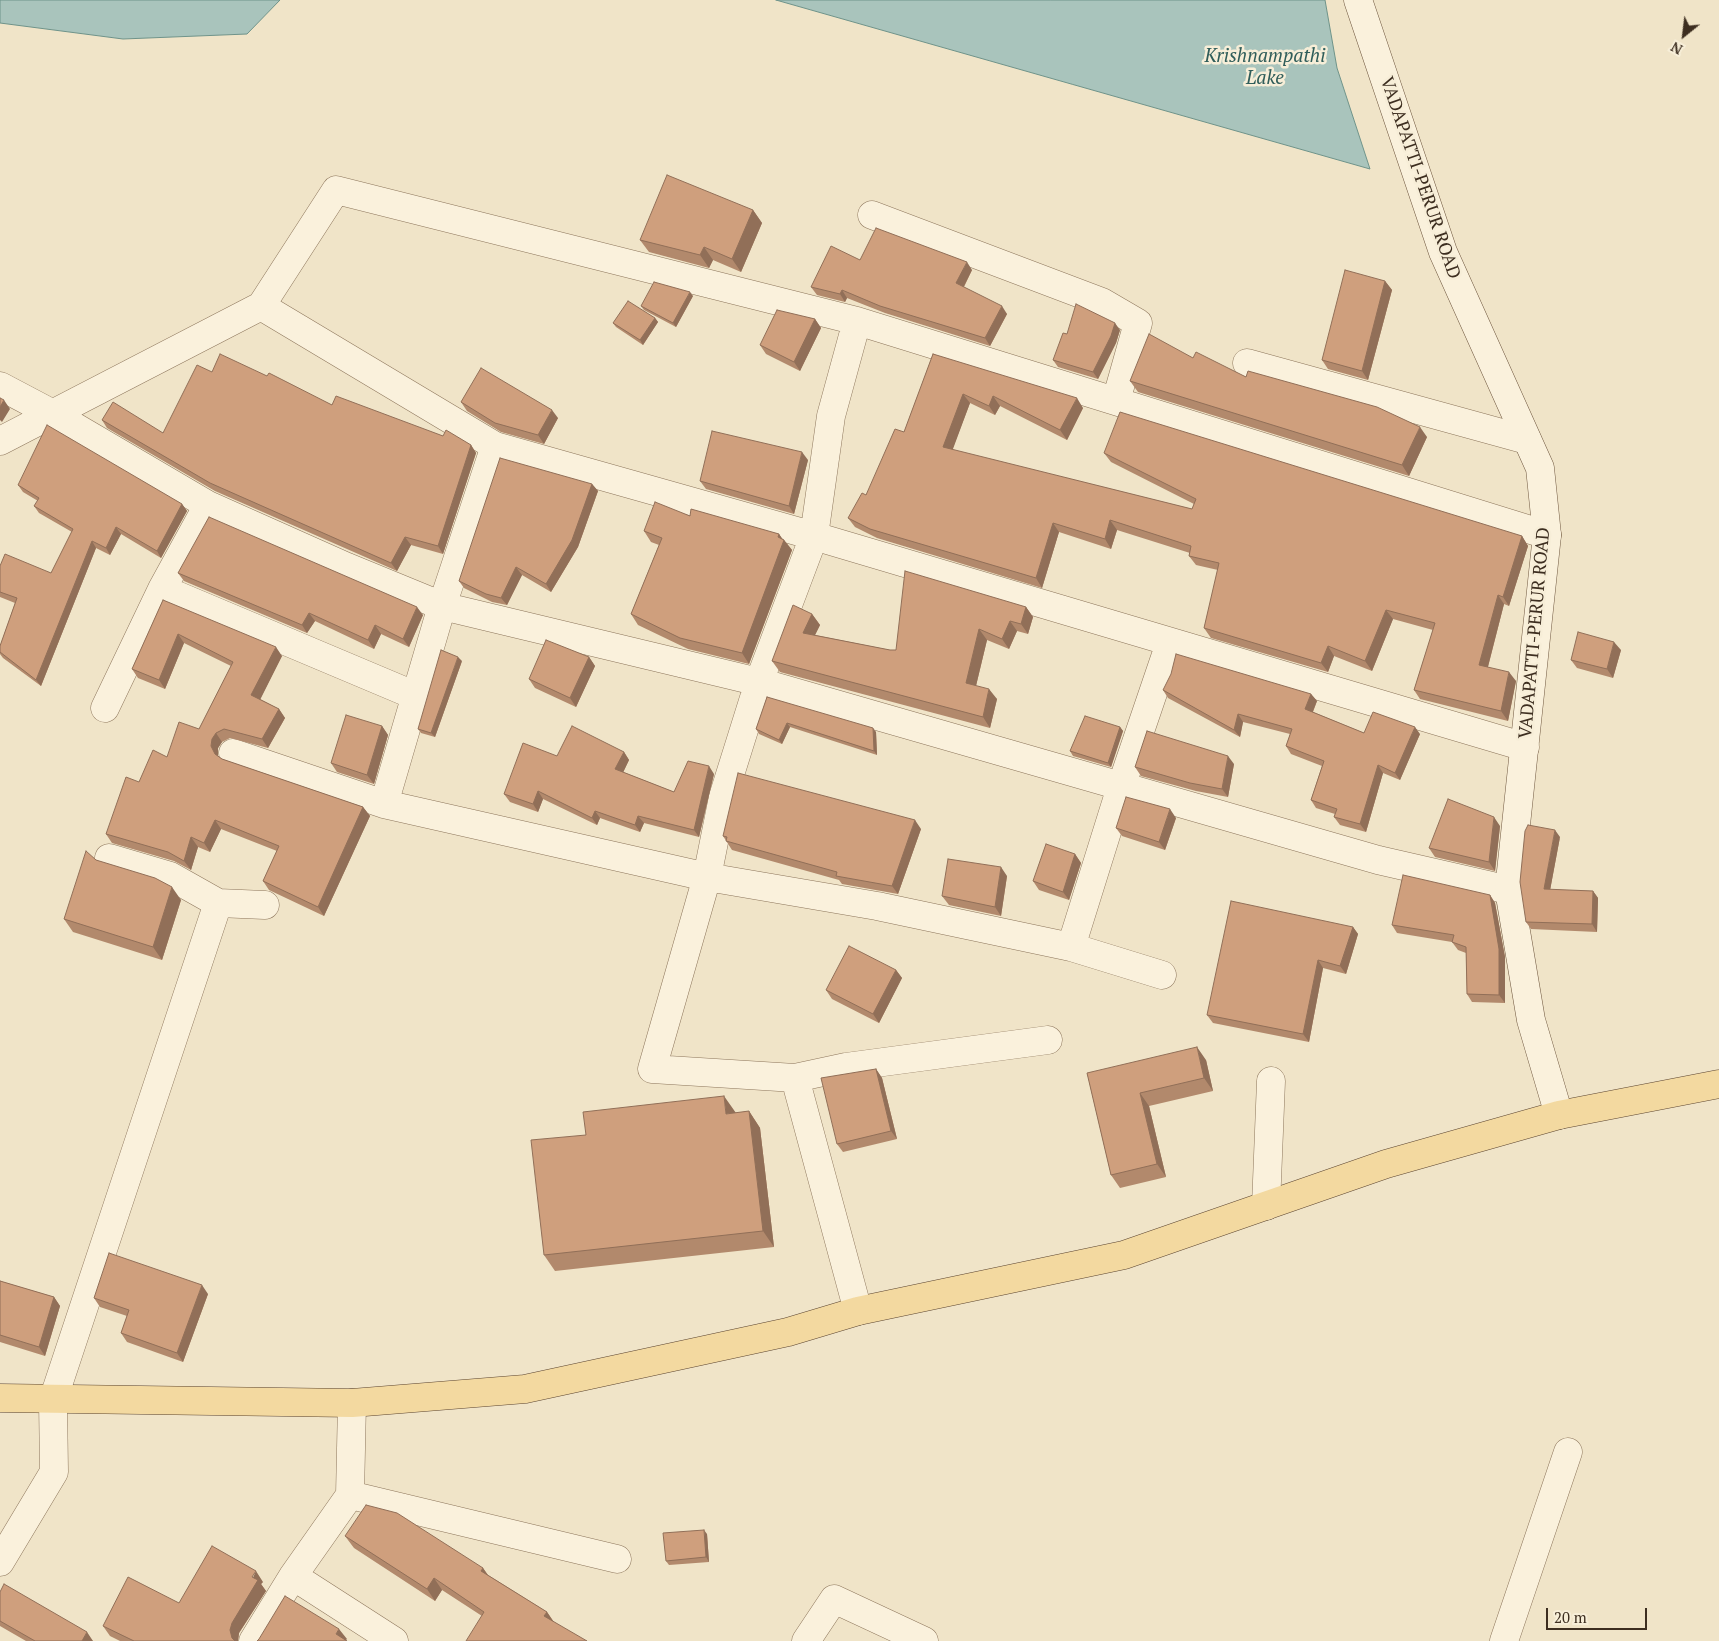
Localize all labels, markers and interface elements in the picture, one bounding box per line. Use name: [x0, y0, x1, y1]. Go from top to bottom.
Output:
north arrow: [1659, 10, 1709, 60]
text: N: [1667, 38, 1686, 59]
water label: Krishnampathi Lake: [1205, 46, 1325, 90]
street label: VADAPATTI-PERUR ROAD: [1375, 74, 1465, 282]
street label: VADAPATTI-PERUR ROAD: [1515, 526, 1555, 740]
scale bar: [1549, 1598, 1650, 1630]
text: 20 m: [1554, 1607, 1587, 1627]

